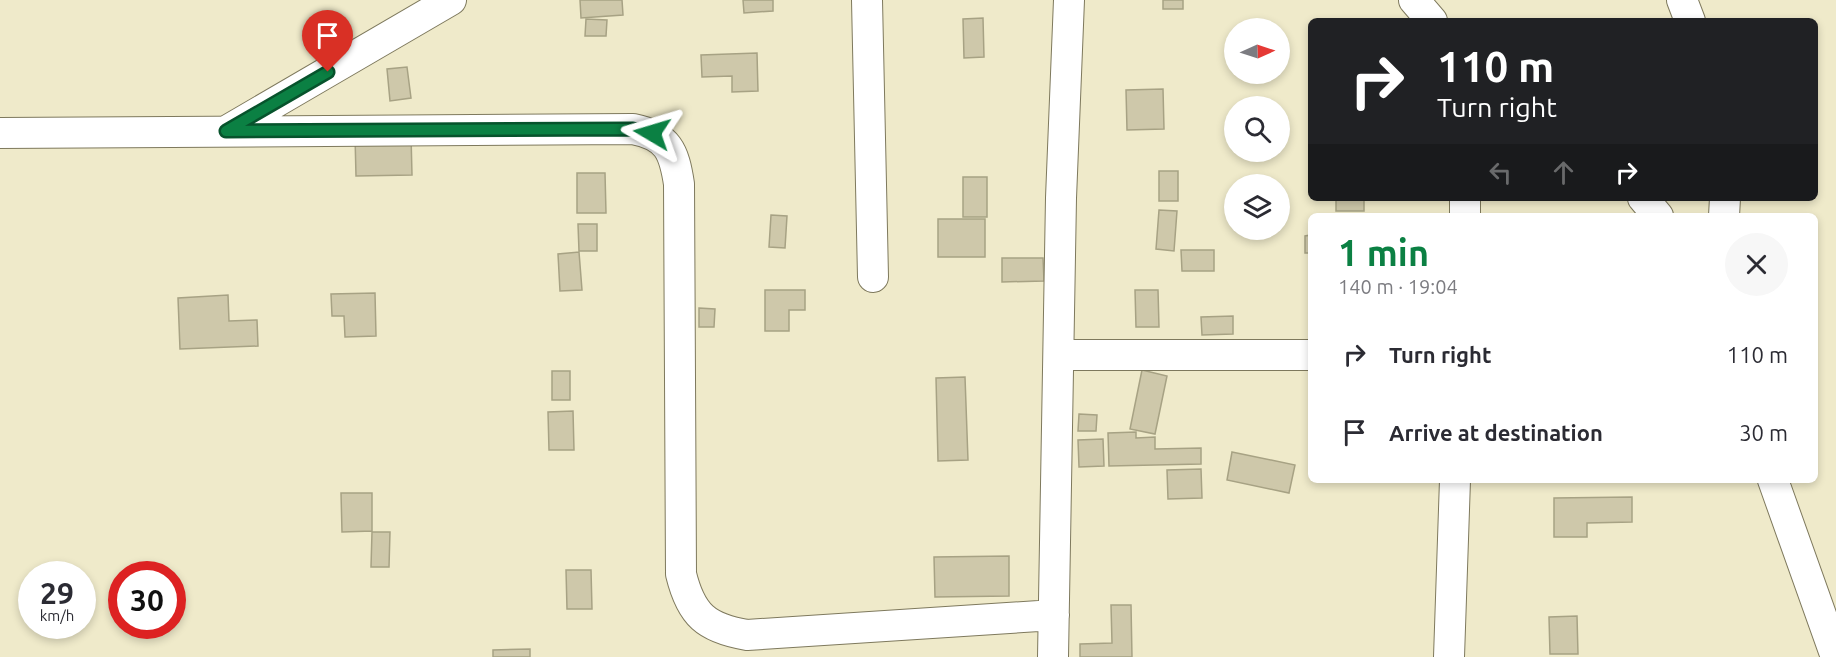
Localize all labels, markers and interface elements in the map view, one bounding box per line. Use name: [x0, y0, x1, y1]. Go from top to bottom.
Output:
pin: [302, 10, 353, 72]
north arrow: [1224, 18, 1290, 84]
map controls: [1224, 18, 1290, 240]
icon: arrive: [311, 19, 344, 52]
icon: right: [1338, 42, 1416, 120]
text: 110 m: [1437, 43, 1554, 90]
text: Turn right: [1437, 92, 1557, 122]
button: search: [1224, 96, 1290, 162]
position arrow: [620, 101, 684, 165]
icon: left: [1484, 156, 1517, 189]
icon: ahead: [1547, 156, 1580, 189]
icon: right: [1610, 156, 1643, 189]
button: layers: [1224, 174, 1290, 240]
text: 1 min: [1338, 232, 1429, 273]
button: close: [1725, 233, 1788, 296]
text: 140 m · 19:04: [1338, 275, 1458, 298]
icon: right: [1338, 338, 1371, 371]
text: Turn right: [1389, 342, 1491, 367]
text: 110 m: [1727, 342, 1788, 367]
icon: arrive: [1338, 416, 1371, 449]
text: Arrive at destination: [1389, 420, 1603, 445]
text: 30 m: [1739, 420, 1788, 445]
speed limit sign: 30: [108, 561, 186, 639]
text: 29: [40, 576, 74, 610]
text: km/h: [40, 607, 74, 624]

